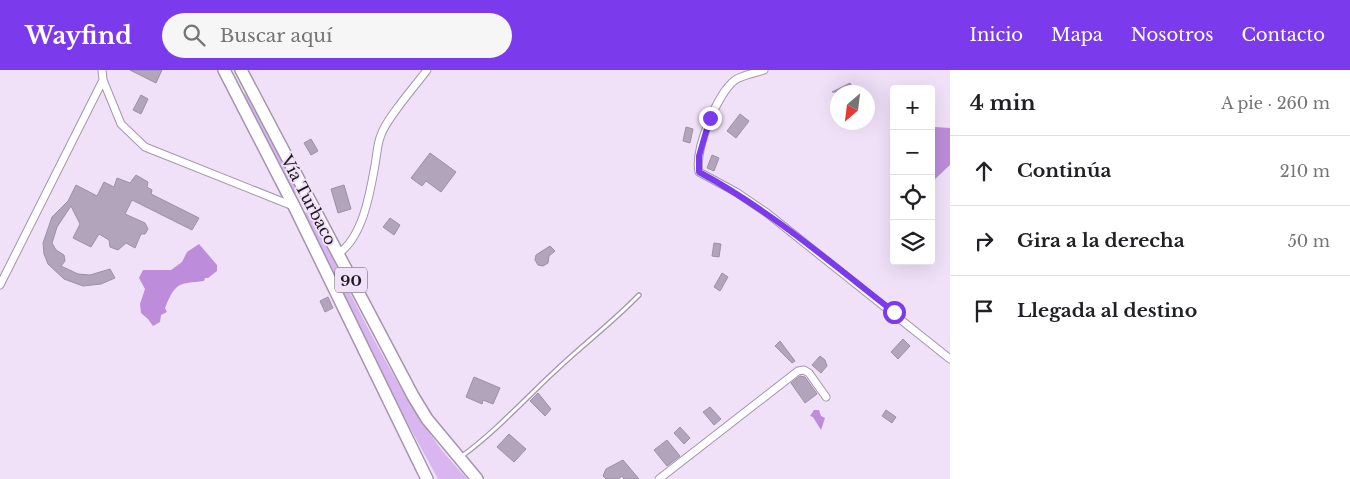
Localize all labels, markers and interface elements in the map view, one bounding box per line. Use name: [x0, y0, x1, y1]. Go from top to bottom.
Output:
search box: [162, 13, 512, 58]
text: Wayfind: [25, 21, 132, 50]
icon: search: [180, 21, 208, 49]
text: Buscar aquí: [220, 24, 333, 47]
text: Inicio: [969, 24, 1023, 46]
text: Mapa: [1051, 24, 1103, 46]
text: Nosotros: [1131, 24, 1213, 46]
text: Contacto: [1241, 24, 1325, 46]
north arrow: [830, 85, 875, 130]
map controls: [890, 85, 935, 265]
button: +: [890, 85, 935, 130]
text: 4 min: [970, 90, 1036, 116]
text: A pie · 260 m: [1221, 93, 1330, 113]
route end: [699, 107, 722, 130]
button: −: [890, 130, 935, 175]
street label: Vía Turbaco: [276, 151, 341, 248]
icon: ahead: [970, 157, 998, 185]
text: Continúa: [1017, 159, 1111, 182]
text: 210 m: [1280, 161, 1330, 181]
button: locate: [890, 175, 935, 220]
button: layers: [890, 220, 935, 265]
icon: right: [970, 227, 998, 255]
text: Gira a la derecha: [1017, 229, 1185, 252]
text: 50 m: [1288, 231, 1330, 251]
road number: 90: [335, 268, 367, 292]
icon: arrive: [970, 297, 998, 325]
text: Llegada al destino: [1017, 299, 1197, 322]
route start: [883, 301, 906, 324]

